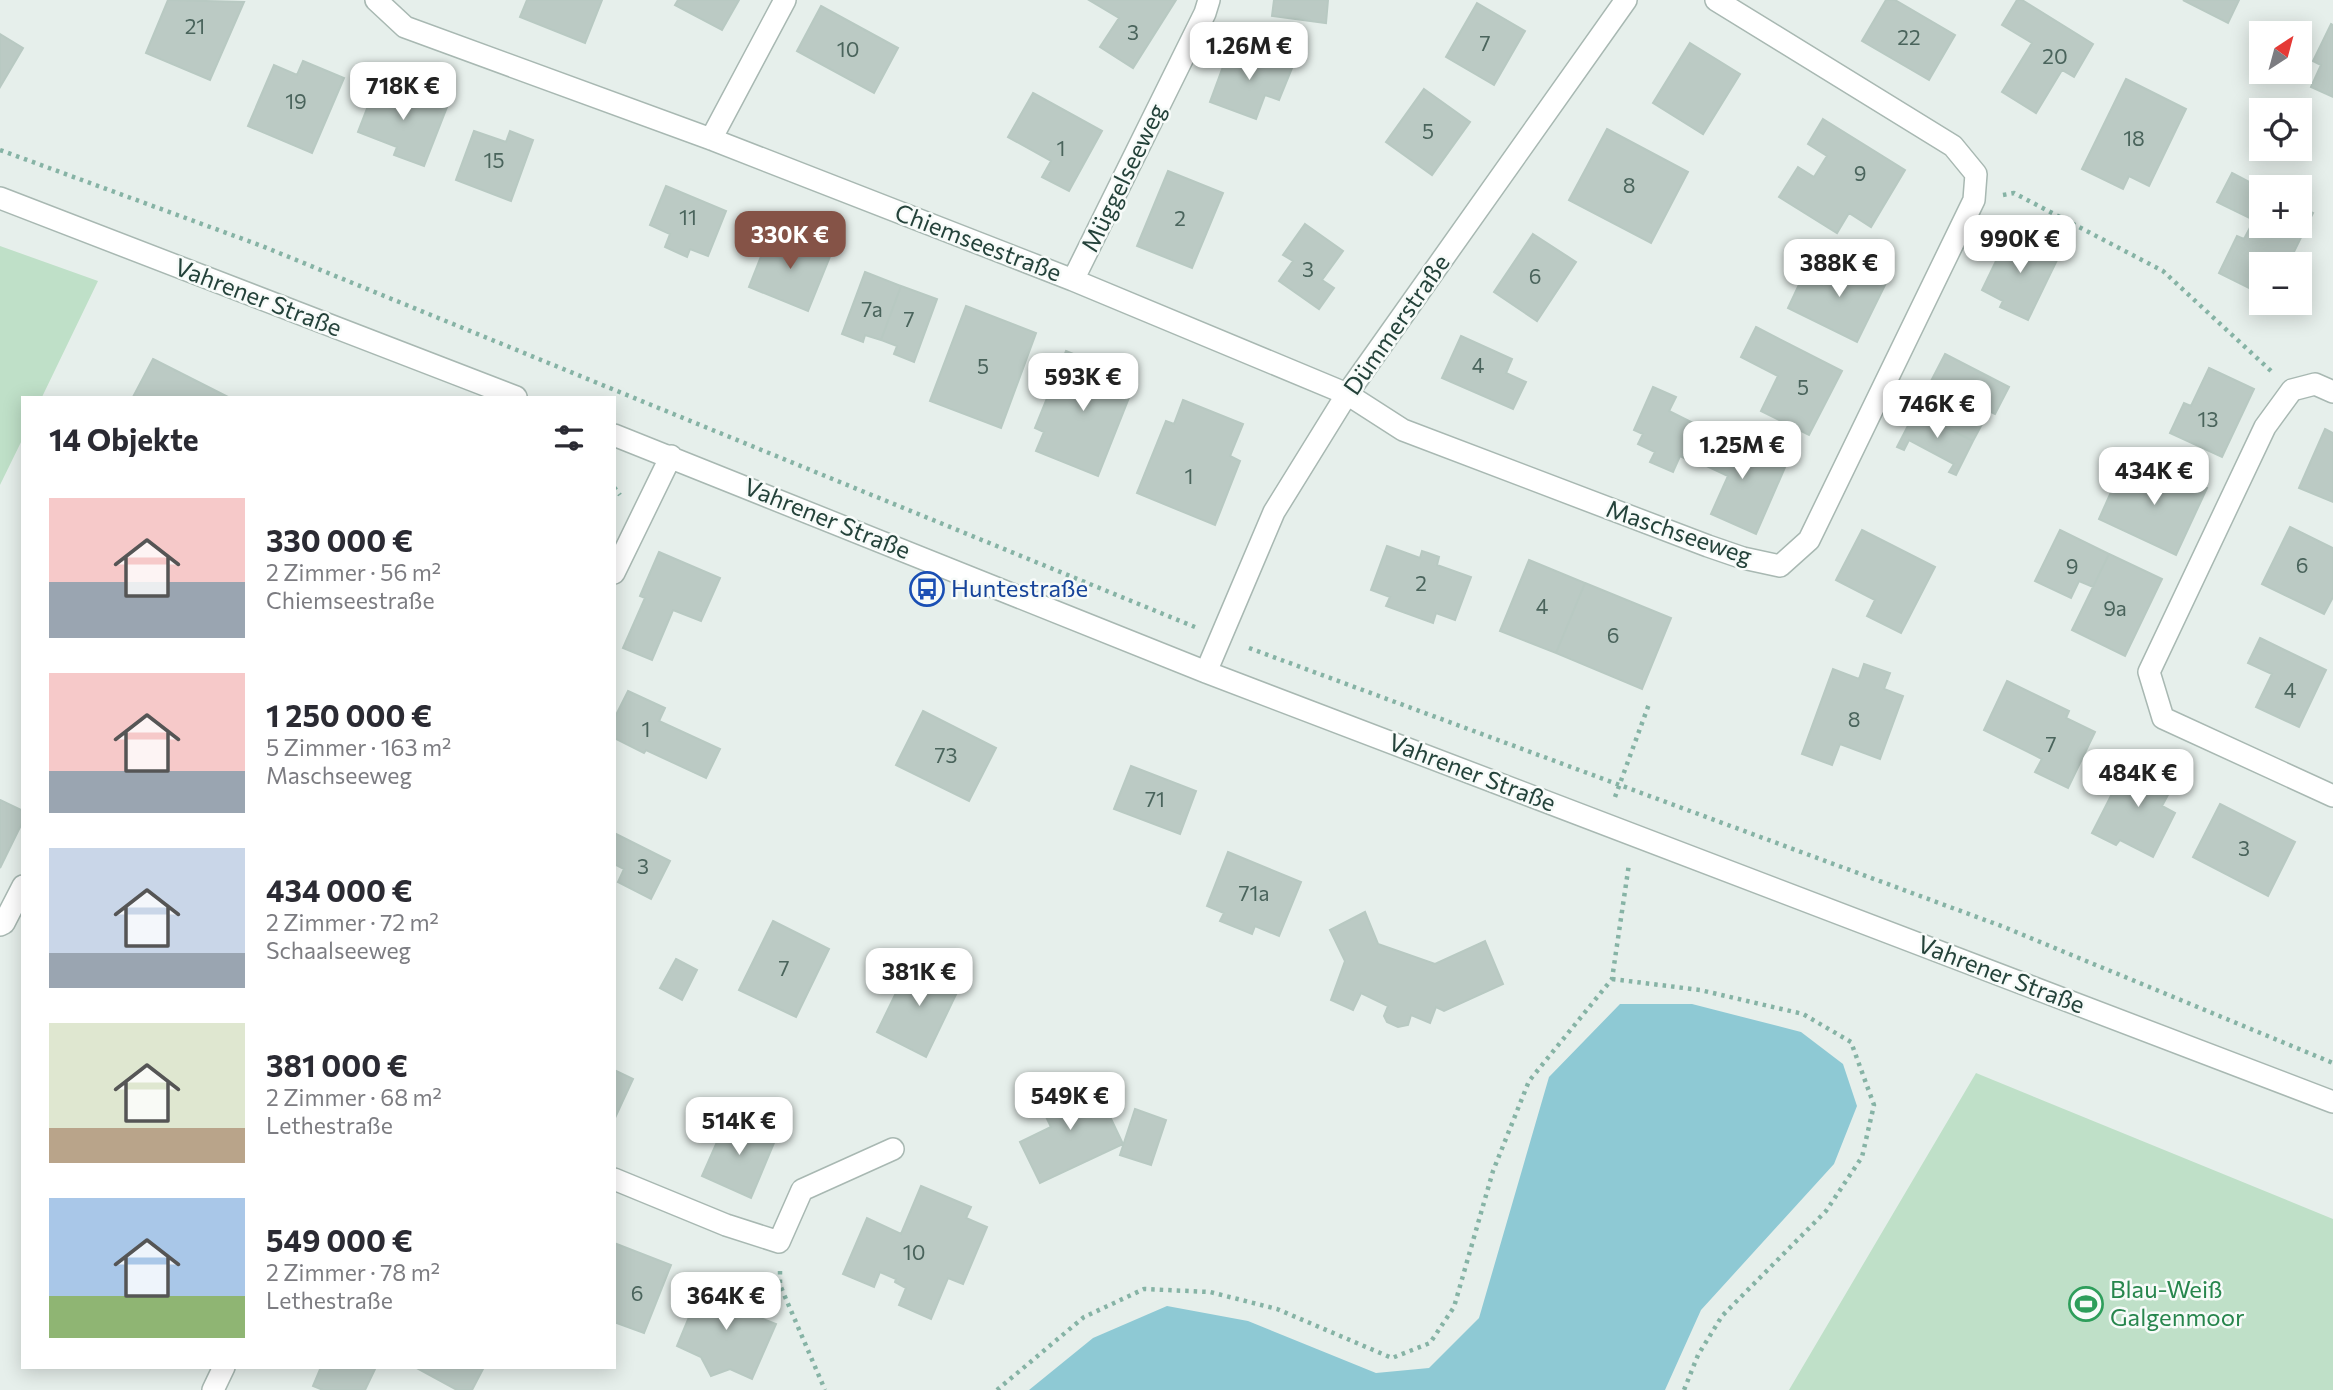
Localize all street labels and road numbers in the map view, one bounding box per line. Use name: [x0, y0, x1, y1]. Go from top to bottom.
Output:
street label: Müggelseeweg: [1074, 99, 1171, 256]
street label: Chiemseestraße: [891, 197, 1066, 287]
street label: Dümmerstraße: [1337, 248, 1455, 400]
street label: Vahrener Straße: [171, 251, 346, 342]
street label: Vahrener Straße: [740, 471, 915, 564]
street label: Maschseeweg: [1603, 493, 1756, 570]
street label: Vahrener Straße: [1385, 726, 1560, 817]
street label: Vahrener Straße: [1914, 928, 2089, 1019]

